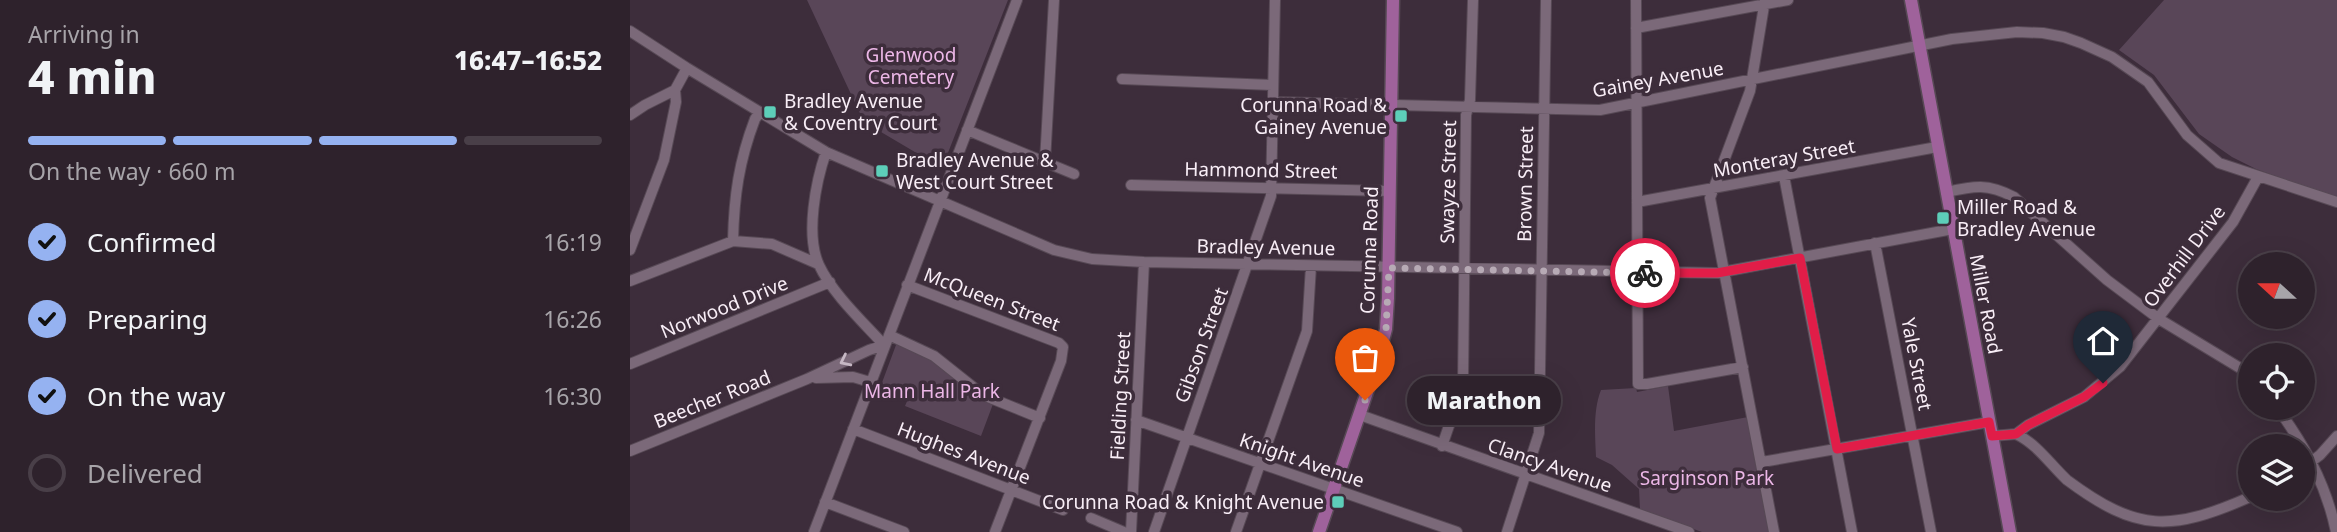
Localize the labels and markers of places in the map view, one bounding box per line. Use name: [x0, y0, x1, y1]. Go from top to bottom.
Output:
place label: Bradley Avenue & Coventry Court: [784, 88, 938, 136]
place label: Corunna Road & Gainey Avenue: [1240, 92, 1387, 140]
marker: Bradley Avenue & Coventry Court: [762, 104, 778, 120]
marker: Corunna Road & Gainey Avenue: [1393, 108, 1409, 124]
place label: Bradley Avenue & West Court Street: [896, 147, 1054, 195]
marker: Bradley Avenue & West Court Street: [874, 163, 890, 179]
place label: Miller Road & Bradley Avenue: [1957, 194, 2096, 242]
marker: Miller Road & Bradley Avenue: [1935, 210, 1951, 226]
pin: [2073, 311, 2133, 383]
pin: [1335, 328, 1395, 400]
callout: Marathon: [1407, 376, 1561, 424]
place label: Corunna Road & Knight Avenue: [1042, 489, 1324, 515]
marker: Corunna Road & Knight Avenue: [1330, 494, 1346, 510]

